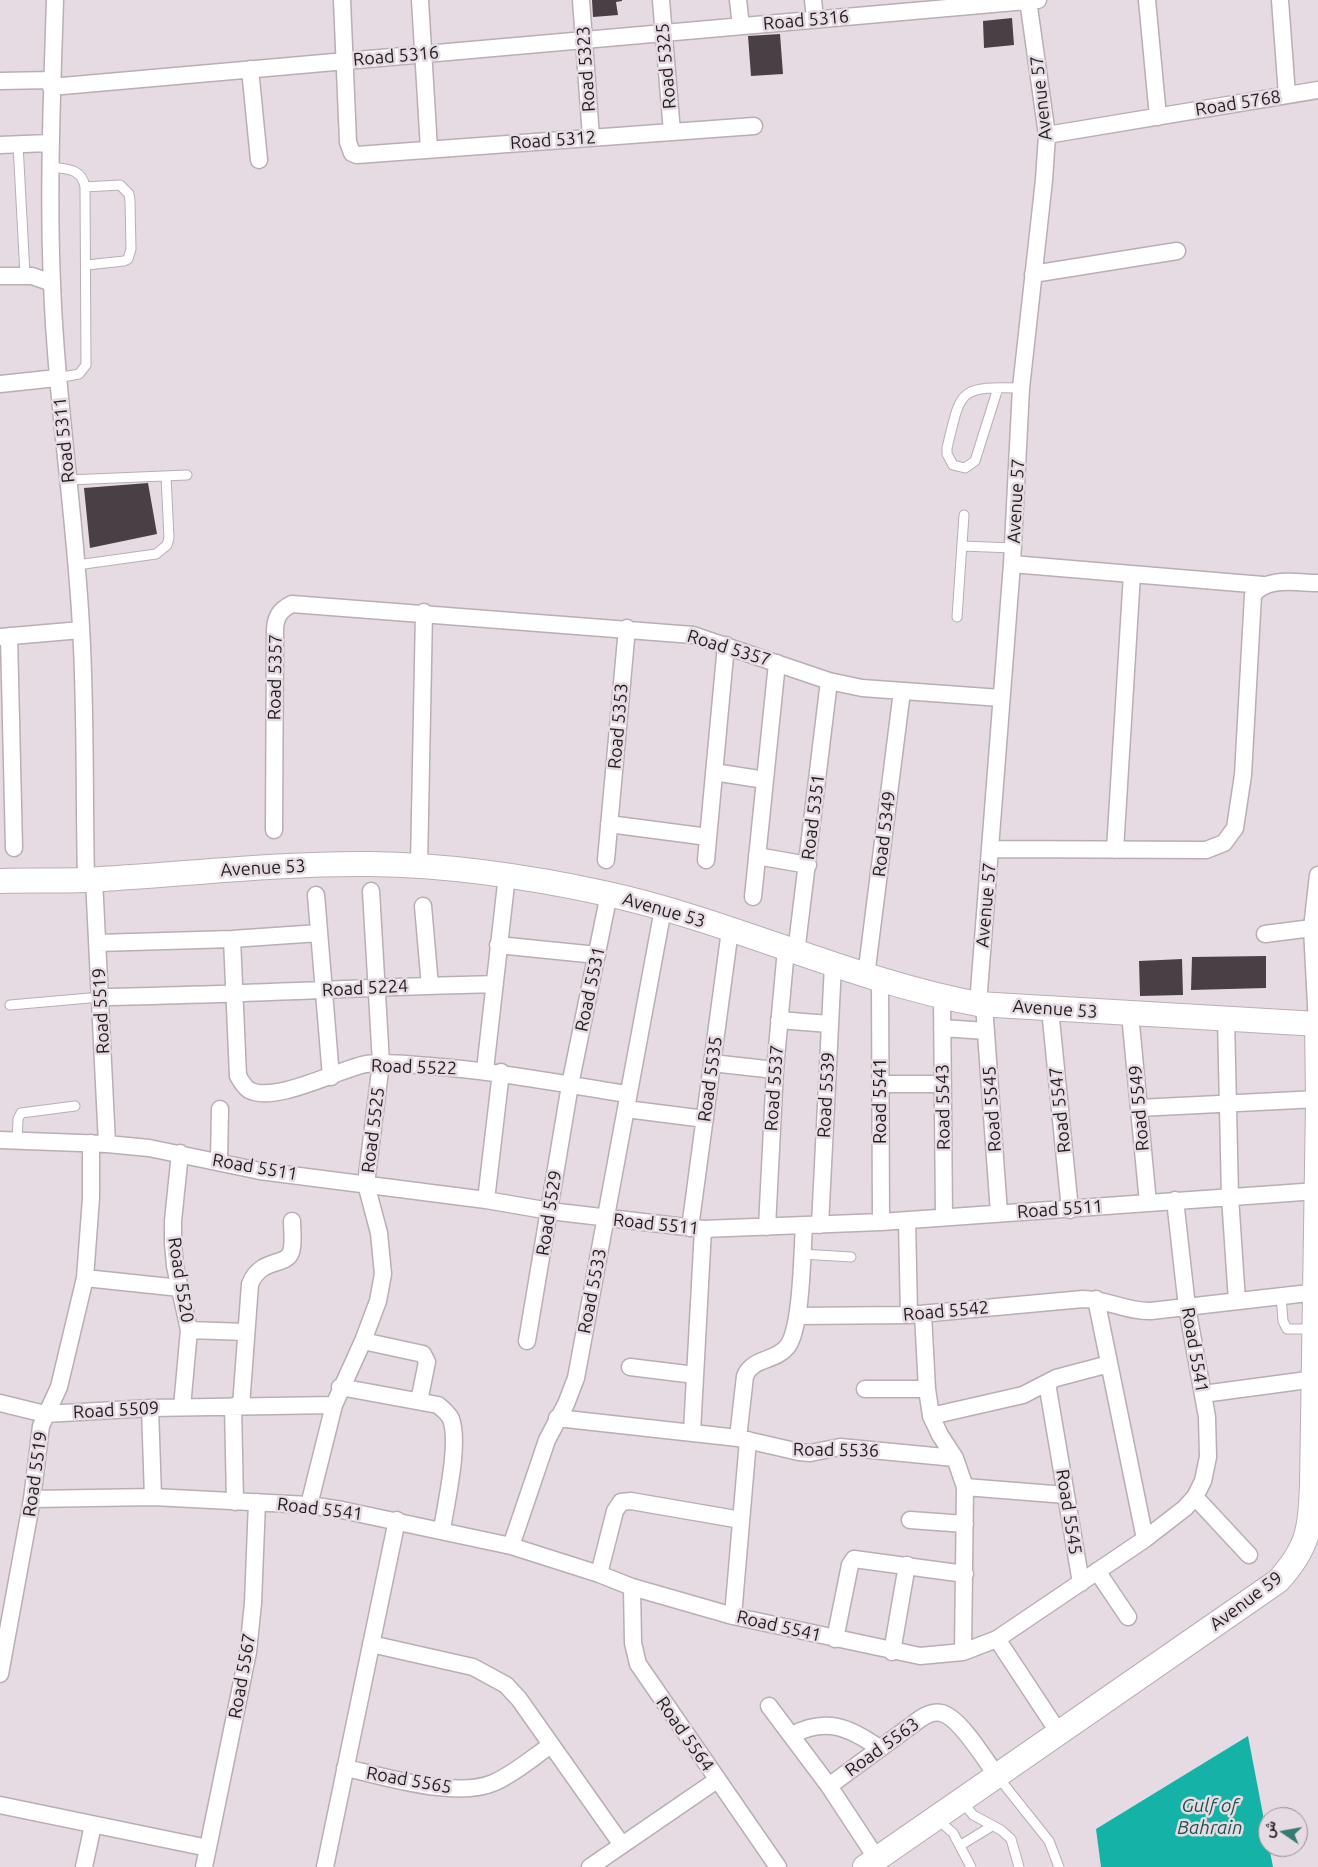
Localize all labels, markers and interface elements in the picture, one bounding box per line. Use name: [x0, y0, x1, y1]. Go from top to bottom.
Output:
street label: Road 5316: [762, 5, 850, 35]
street label: Road 5325: [651, 22, 681, 110]
street label: Road 5323: [572, 25, 600, 113]
street label: Road 5316: [352, 41, 440, 71]
street label: Avenue 57: [1026, 55, 1056, 141]
street label: Road 5768: [1194, 86, 1282, 120]
street label: Road 5312: [509, 126, 597, 154]
street label: Road 5311: [49, 396, 79, 484]
street label: Avenue 57: [1003, 458, 1029, 544]
street label: Road 5357: [685, 625, 773, 671]
street label: Road 5357: [263, 634, 287, 720]
street label: Road 5353: [603, 682, 633, 770]
street label: Road 5351: [797, 773, 829, 861]
street label: Road 5349: [868, 790, 900, 878]
street label: Avenue 53: [220, 855, 306, 881]
street label: Avenue 57: [972, 862, 1000, 948]
street label: Avenue 53: [620, 888, 708, 932]
street label: Road 5531: [570, 945, 610, 1033]
street label: Road 5519: [88, 967, 114, 1055]
street label: Road 5224: [321, 975, 409, 1001]
street label: Avenue 53: [1012, 995, 1098, 1023]
street label: Road 5535: [693, 1035, 727, 1123]
street label: Road 5537: [760, 1044, 788, 1132]
street label: Road 5539: [813, 1051, 839, 1139]
street label: Road 5522: [371, 1055, 457, 1079]
street label: Road 5541: [869, 1058, 891, 1144]
street label: Road 5543: [931, 1064, 955, 1150]
street label: Road 5549: [1124, 1064, 1154, 1152]
street label: Road 5545: [978, 1065, 1006, 1153]
street label: Road 5547: [1045, 1066, 1075, 1154]
street label: Road 5525: [357, 1086, 389, 1174]
street label: Road 5511: [211, 1149, 299, 1185]
street label: Road 5529: [532, 1169, 566, 1257]
street label: Road 5511: [1016, 1195, 1104, 1223]
street label: Road 5511: [612, 1209, 700, 1239]
street label: Road 5520: [164, 1236, 198, 1324]
street label: Road 5533: [573, 1247, 611, 1335]
street label: Road 5542: [902, 1296, 990, 1326]
street label: Road 5541: [1177, 1306, 1213, 1394]
street label: Road 5509: [72, 1397, 160, 1423]
street label: Road 5519: [18, 1430, 52, 1518]
street label: Road 5536: [793, 1438, 879, 1462]
street label: Road 5545: [1052, 1468, 1086, 1556]
street label: Road 5541: [276, 1493, 364, 1525]
street label: Avenue 59: [1206, 1567, 1286, 1635]
street label: Road 5541: [735, 1606, 823, 1646]
street label: Road 5567: [224, 1632, 260, 1720]
street label: Road 5564: [651, 1692, 719, 1776]
street label: Road 5563: [841, 1713, 923, 1781]
street label: Road 5565: [365, 1762, 453, 1798]
water label: Gulf of Bahrain: [1177, 1795, 1243, 1839]
north arrow: [1258, 1807, 1308, 1857]
text: ش: [1260, 1819, 1279, 1839]

